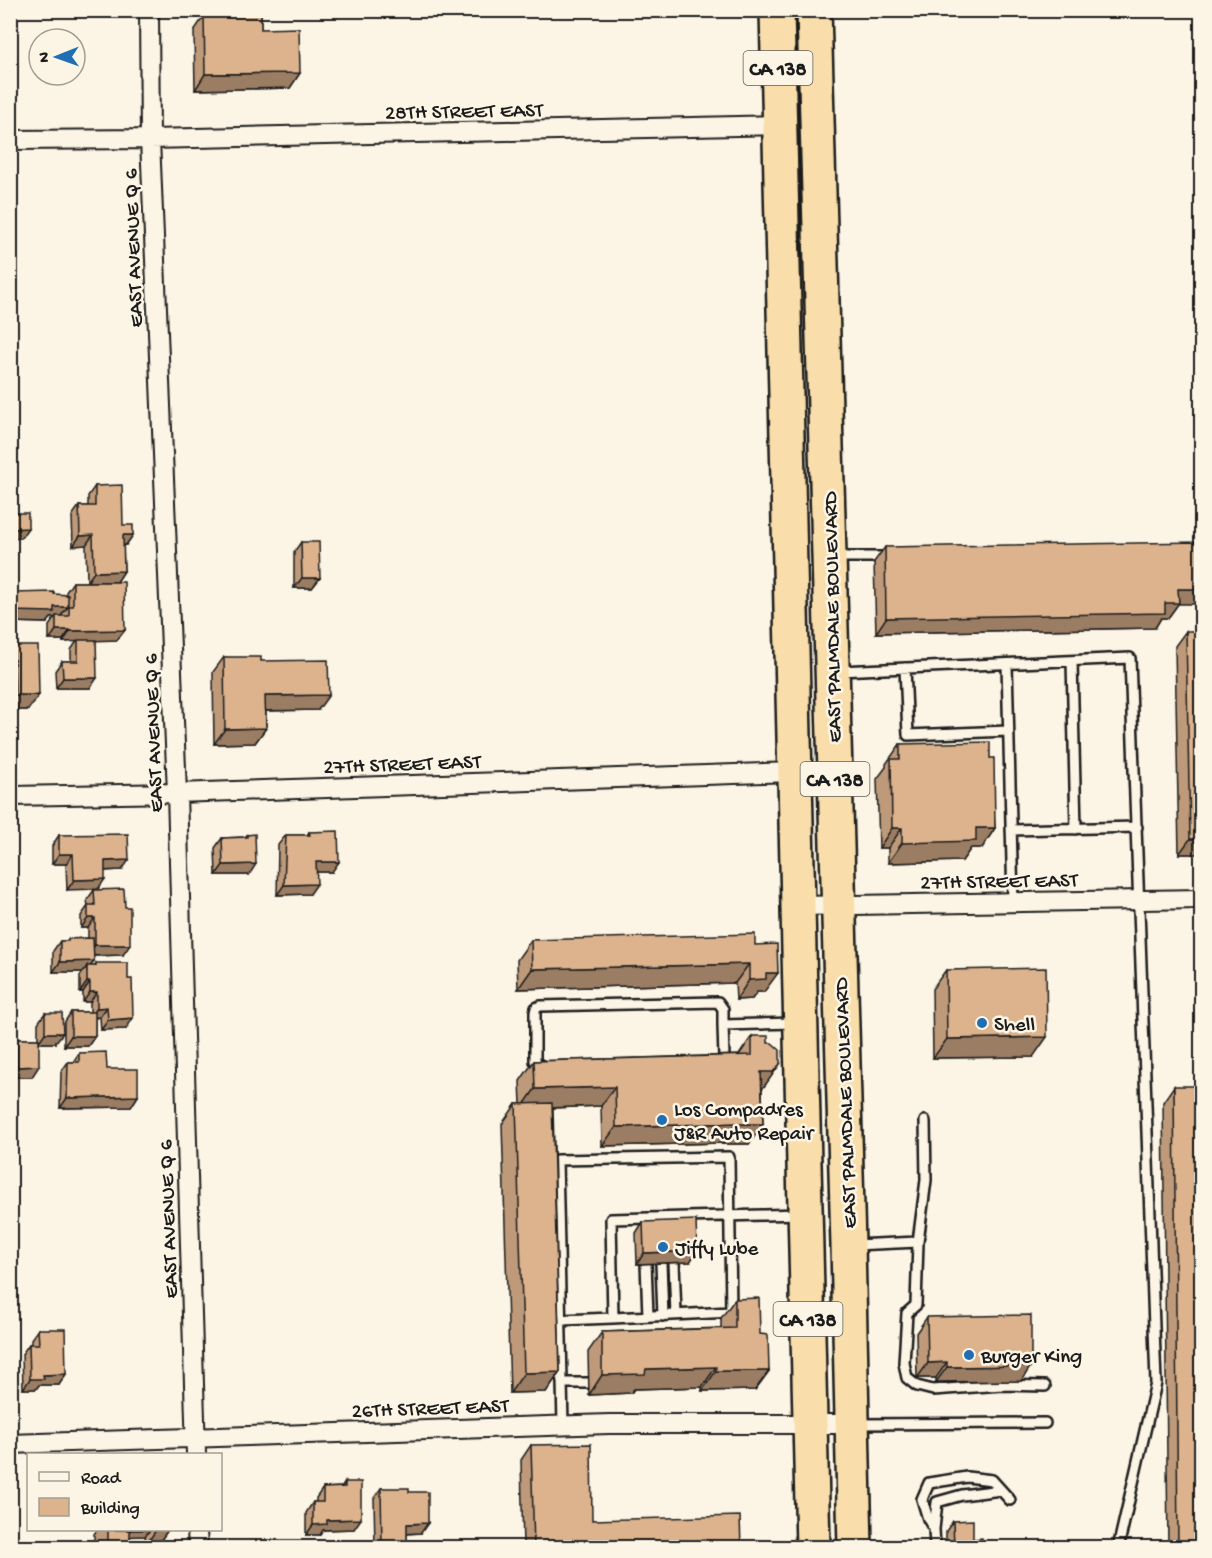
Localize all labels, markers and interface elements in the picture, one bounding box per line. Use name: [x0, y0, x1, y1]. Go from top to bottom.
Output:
north arrow: [27, 27, 87, 87]
text: N: [36, 51, 55, 63]
road number: CA 138: [744, 51, 812, 85]
street label: 28TH STREET EAST: [385, 100, 544, 127]
street label: EAST AVENUE Q 6: [120, 168, 151, 328]
street label: EAST PALMDALE BOULEVARD: [820, 491, 849, 743]
street label: EAST AVENUE Q 6: [140, 653, 171, 813]
street label: 27TH STREET EAST: [323, 751, 482, 782]
road number: CA 138: [800, 762, 870, 796]
street label: 27TH STREET EAST: [920, 870, 1079, 897]
street label: EAST PALMDALE BOULEVARD: [831, 977, 864, 1229]
place label: Shell: [994, 1014, 1035, 1039]
marker: Shell: [975, 1016, 989, 1030]
place label: Los Compadres J&R Auto Repair: [674, 1099, 815, 1148]
marker: Los Compadres J&R Auto Repair: [655, 1113, 669, 1127]
street label: EAST AVENUE Q 6: [155, 1139, 186, 1299]
place label: Jiffy Lube: [675, 1238, 759, 1263]
marker: Jiffy Lube: [656, 1240, 670, 1254]
road number: CA 138: [774, 1302, 842, 1336]
place label: Burger King: [980, 1346, 1082, 1371]
marker: Burger King: [962, 1348, 976, 1362]
street label: 26TH STREET EAST: [351, 1395, 510, 1426]
legend: [27, 1453, 222, 1531]
text: Road: [81, 1469, 122, 1490]
text: Building: [80, 1499, 140, 1520]

